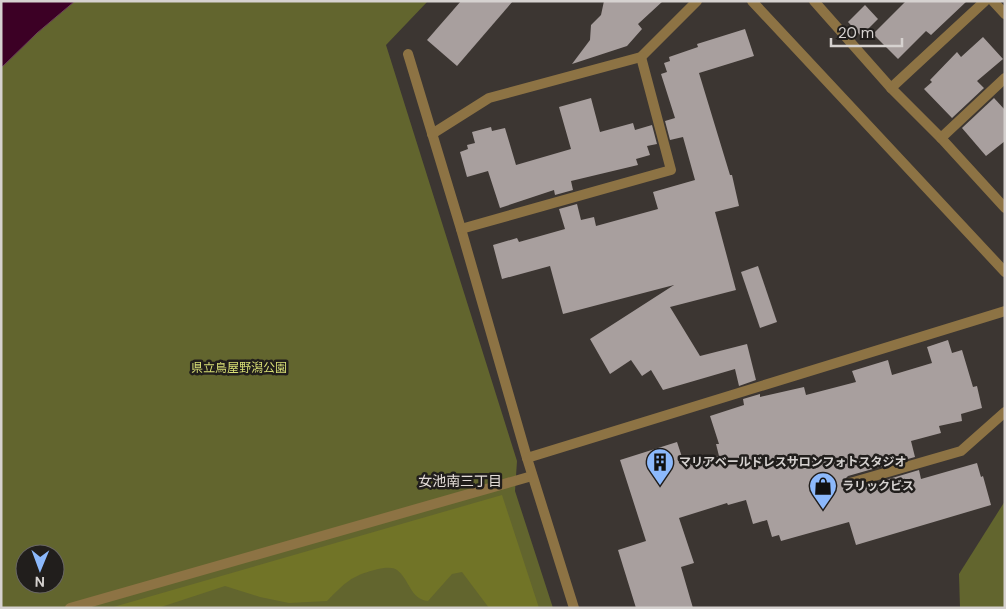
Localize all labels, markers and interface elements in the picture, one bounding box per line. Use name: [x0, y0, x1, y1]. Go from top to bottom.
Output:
scale bar: [831, 15, 902, 47]
text: 20 m: [838, 23, 874, 43]
park label: 県立鳥屋野潟公園: [191, 360, 287, 376]
building icon: マリアベールドレスサロンフォトスタジオ: [645, 447, 675, 486]
place label: マリアベールドレスサロンフォトスタジオ: [679, 454, 906, 470]
shop icon: ラリックビス: [808, 471, 838, 510]
district label: 女池南三丁目: [418, 472, 502, 490]
place label: ラリックビス: [842, 478, 914, 494]
north arrow: [15, 544, 65, 594]
text: N: [35, 573, 45, 591]

